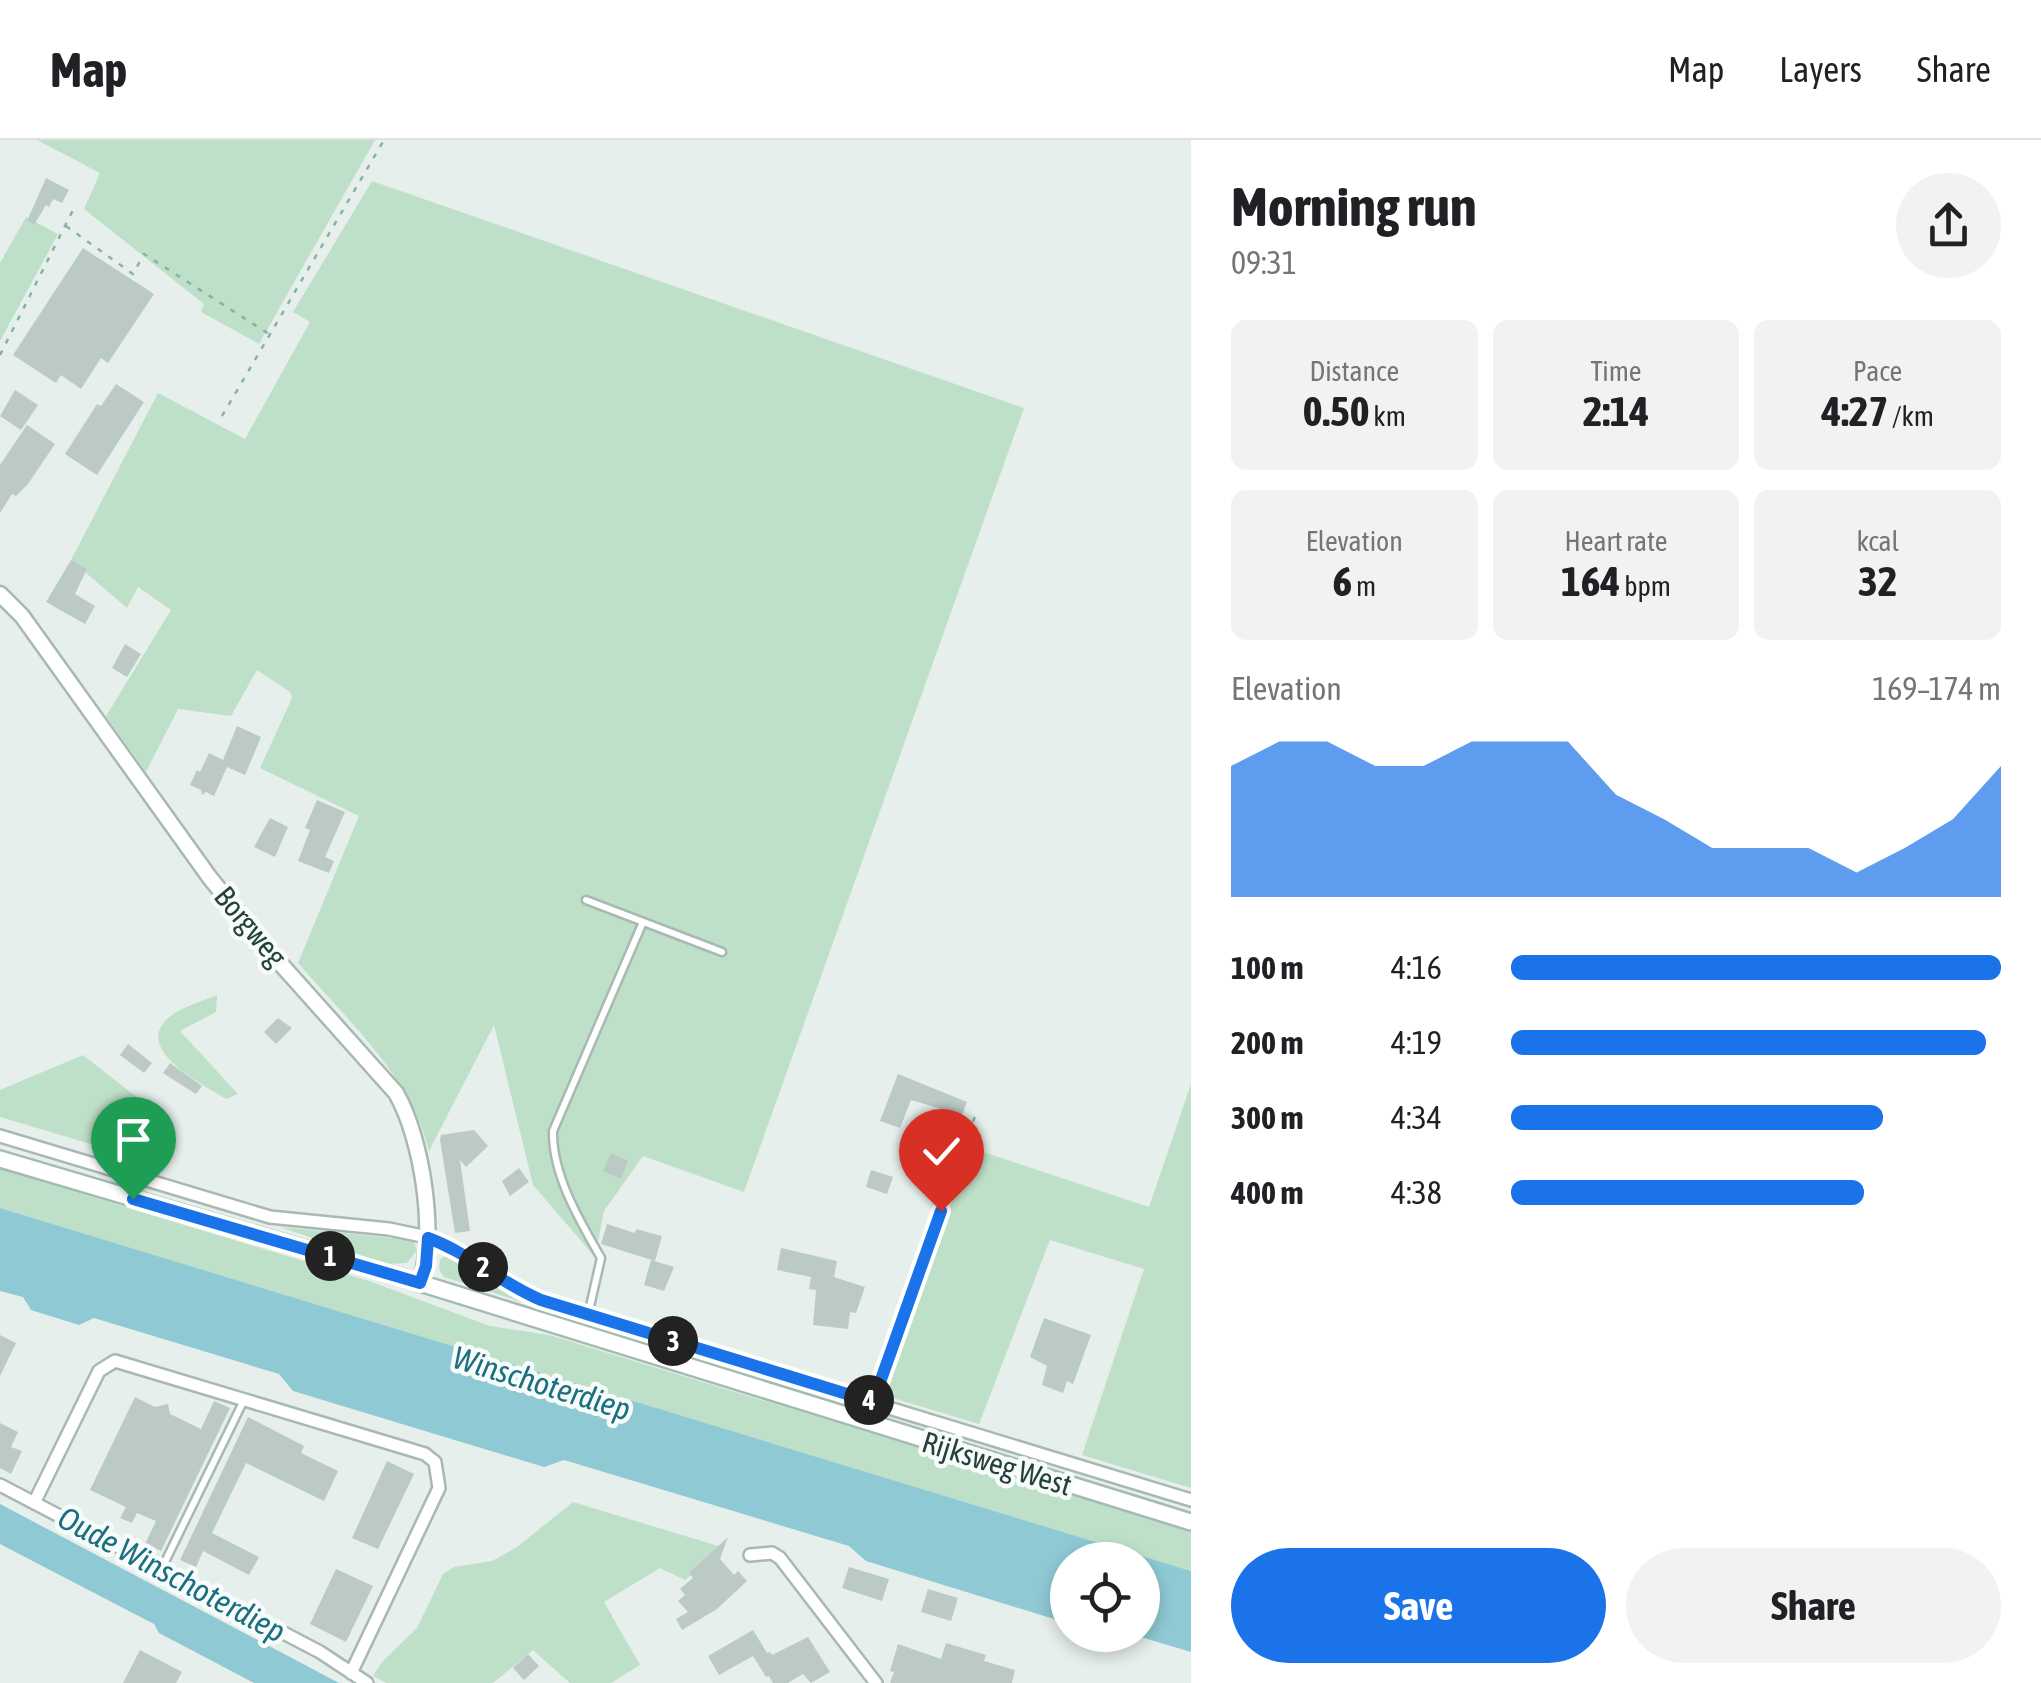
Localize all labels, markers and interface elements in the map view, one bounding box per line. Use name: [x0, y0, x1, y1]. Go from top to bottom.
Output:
text: Map: [50, 42, 127, 97]
text: Map: [1668, 49, 1724, 89]
text: Layers: [1779, 49, 1862, 89]
text: Share: [1917, 49, 1991, 89]
button: share: [1896, 173, 2001, 278]
text: Morning run: [1231, 175, 1477, 238]
text: 09:31: [1231, 244, 1297, 281]
text: Distance: [1309, 355, 1399, 387]
text: Time: [1590, 355, 1642, 387]
text: Pace: [1853, 355, 1902, 387]
text: 0.50: [1303, 387, 1370, 435]
text: 2:14: [1583, 387, 1649, 435]
text: 4:27: [1821, 387, 1888, 435]
text: km: [1370, 400, 1406, 432]
text: /km: [1888, 400, 1934, 432]
text: Elevation: [1306, 525, 1403, 557]
text: Heart rate: [1564, 525, 1668, 557]
text: kcal: [1856, 525, 1899, 557]
text: 6: [1332, 557, 1352, 605]
text: 164: [1561, 557, 1620, 605]
text: 32: [1858, 557, 1897, 605]
text: m: [1352, 570, 1376, 602]
text: bpm: [1620, 570, 1671, 602]
text: Elevation: [1231, 670, 1342, 707]
text: 169–174 m: [1872, 670, 2001, 707]
street label: Borgweg: [208, 879, 294, 973]
text: 100 m: [1231, 949, 1304, 986]
text: 4:16: [1391, 949, 1442, 986]
text: 200 m: [1231, 1024, 1304, 1061]
text: 4:19: [1391, 1024, 1442, 1061]
pin: [91, 1097, 176, 1200]
text: 300 m: [1231, 1099, 1304, 1136]
text: 4:34: [1391, 1099, 1442, 1136]
pin: [899, 1109, 984, 1212]
icon: arrive: [106, 1112, 161, 1167]
icon: check: [914, 1124, 969, 1179]
text: 400 m: [1231, 1174, 1304, 1211]
text: 4:38: [1391, 1174, 1442, 1211]
pin: 1: [305, 1231, 355, 1281]
text: 1: [323, 1240, 337, 1272]
pin: 2: [458, 1242, 508, 1292]
text: 2: [476, 1251, 490, 1283]
pin: 3: [648, 1316, 698, 1366]
text: 3: [666, 1325, 680, 1357]
water label: Winschoterdiep: [449, 1338, 635, 1428]
pin: 4: [844, 1375, 894, 1425]
text: 4: [862, 1384, 876, 1416]
street label: Rijksweg West: [918, 1424, 1076, 1502]
water label: Oude Winschoterdiep: [52, 1498, 292, 1650]
map controls: [1050, 1542, 1160, 1652]
button: locate: [1050, 1542, 1160, 1652]
button: Save: [1231, 1548, 1606, 1663]
button: Share: [1626, 1548, 2001, 1663]

